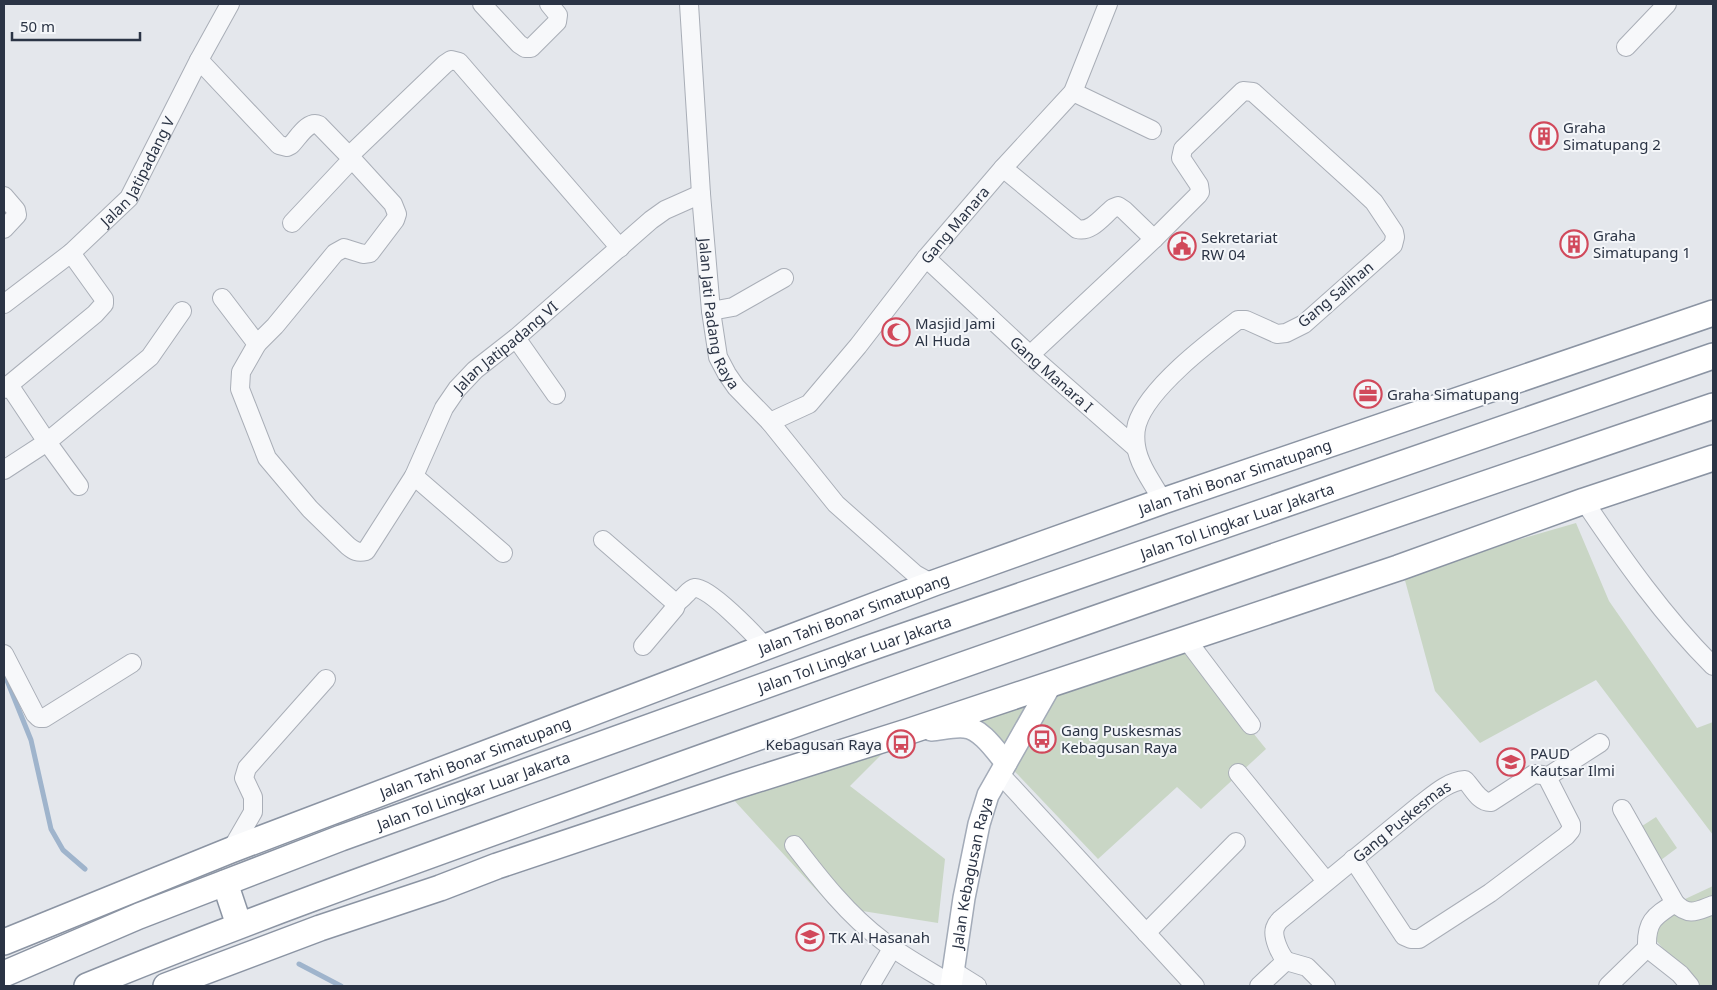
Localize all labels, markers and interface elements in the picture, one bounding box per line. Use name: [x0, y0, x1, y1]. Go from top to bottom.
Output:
scale bar: [12, 10, 140, 42]
text: 50 m: [20, 16, 55, 36]
street label: Jalan Jatipadang V: [94, 113, 179, 232]
place label: Graha Simatupang 2: [1563, 117, 1661, 154]
building icon: Graha Simatupang 2: [1529, 121, 1559, 151]
street label: Gang Manara: [916, 182, 993, 268]
place label: Graha Simatupang 1: [1593, 225, 1691, 262]
place label: Sekretariat RW 04: [1201, 227, 1278, 264]
building icon: Graha Simatupang 1: [1559, 229, 1589, 259]
public building icon: Sekretariat RW 04: [1167, 231, 1197, 261]
street label: Jalan Jati Padang Raya: [695, 235, 744, 393]
street label: Gang Salihan: [1293, 256, 1377, 332]
street label: Jalan Jatipadang VI: [447, 296, 562, 398]
place label: Masjid Jami Al Huda: [915, 313, 995, 350]
mosque icon: Masjid Jami Al Huda: [881, 317, 911, 347]
street label: Gang Manara I: [1006, 332, 1098, 416]
office icon: Graha Simatupang: [1353, 379, 1383, 409]
place label: Graha Simatupang: [1387, 384, 1519, 404]
street label: Jalan Tahi Bonar Simatupang: [1134, 434, 1334, 520]
street label: Jalan Tol Lingkar Luar Jakarta: [1136, 478, 1337, 564]
street label: Jalan Tahi Bonar Simatupang: [753, 568, 952, 660]
street label: Jalan Tol Lingkar Luar Jakarta: [753, 611, 954, 698]
street label: Jalan Tahi Bonar Simatupang: [375, 712, 573, 803]
place label: Gang Puskesmas Kebagusan Raya: [1061, 720, 1182, 757]
bus stop icon: Gang Puskesmas Kebagusan Raya: [1027, 724, 1057, 754]
bus stop icon: Kebagusan Raya: [886, 729, 916, 759]
place label: Kebagusan Raya: [766, 734, 882, 754]
place label: PAUD Kautsar Ilmi: [1530, 743, 1615, 780]
street label: Jalan Tol Lingkar Luar Jakarta: [372, 747, 572, 835]
school or university icon: PAUD Kautsar Ilmi: [1496, 747, 1526, 777]
street label: Gang Puskesmas: [1348, 776, 1454, 867]
street label: Jalan Kebagusan Raya: [946, 794, 997, 952]
school or university icon: TK Al Hasanah: [795, 922, 825, 952]
place label: TK Al Hasanah: [829, 927, 930, 947]

